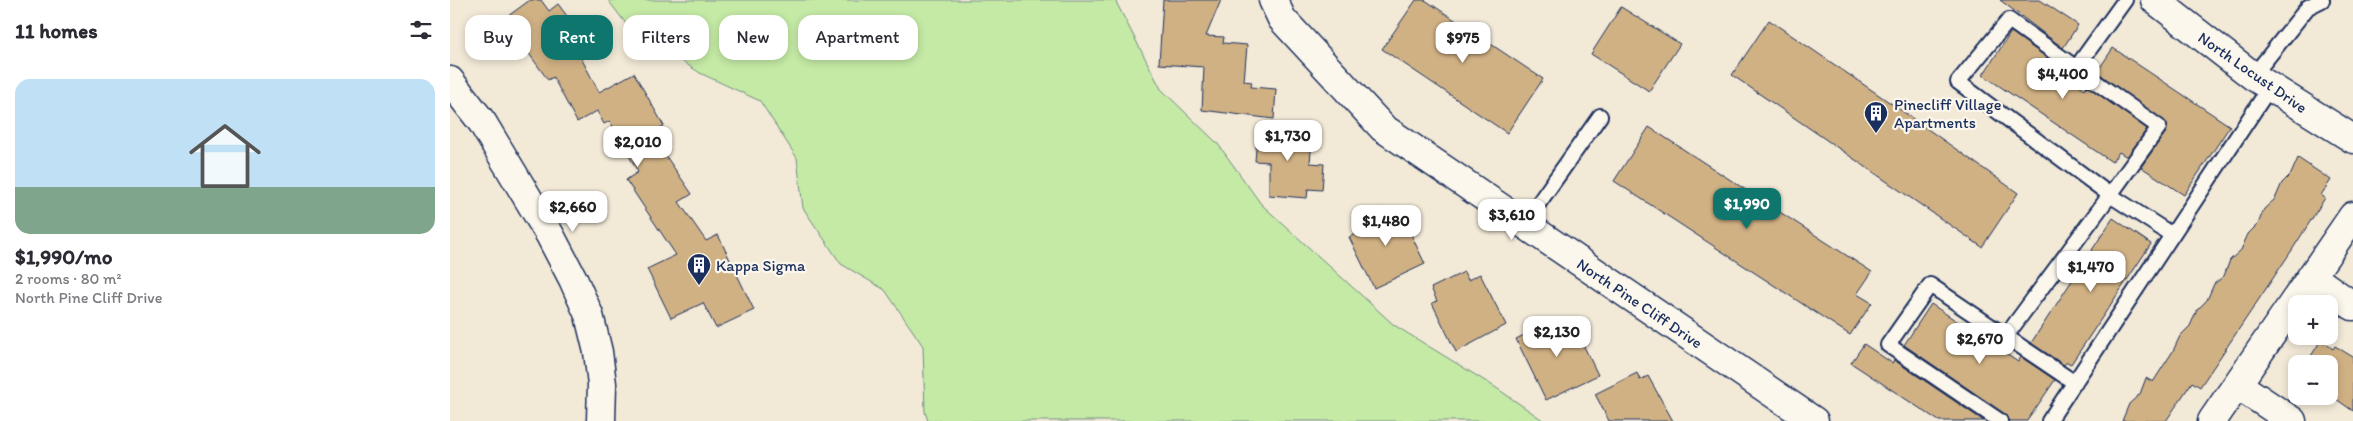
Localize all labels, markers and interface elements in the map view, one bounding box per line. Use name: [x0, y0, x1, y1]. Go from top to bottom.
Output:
chip: Buy: [465, 15, 531, 60]
chip: Rent: [541, 15, 613, 60]
chip: Filters: [623, 15, 709, 60]
chip: New: [719, 15, 788, 60]
chip: Apartment: [798, 15, 918, 60]
icon: filters: [407, 16, 435, 44]
text: 11 homes: [15, 18, 98, 43]
pin: $975: [1433, 22, 1493, 64]
text: $975: [1447, 28, 1479, 47]
street label: North Locust Drive: [2194, 28, 2311, 117]
pin: $4,400: [2022, 58, 2104, 100]
text: $4,400: [2038, 64, 2088, 83]
place label: Pinecliff Village Apartments: [1894, 95, 2002, 132]
building icon: Pinecliff Village Apartments: [1863, 100, 1889, 134]
icon: home: [180, 111, 270, 201]
pin: $1,730: [1247, 120, 1329, 162]
pin: $2,010: [597, 126, 679, 168]
text: $1,730: [1265, 126, 1311, 145]
text: $2,010: [614, 132, 662, 151]
pin: $1,990: [1706, 188, 1788, 230]
pin: $2,660: [532, 190, 614, 233]
text: $1,990: [1724, 194, 1770, 213]
text: $2,660: [549, 197, 597, 216]
pin: $3,610: [1471, 198, 1553, 241]
pin: $1,480: [1345, 204, 1427, 247]
text: $3,610: [1489, 205, 1535, 224]
text: $1,480: [1362, 211, 1410, 230]
text: $1,990/mo: [15, 244, 112, 269]
pin: $1,470: [2050, 250, 2132, 293]
building icon: Kappa Sigma: [686, 252, 712, 286]
street label: North Pine Cliff Drive: [1573, 254, 1706, 353]
place label: Kappa Sigma: [716, 256, 806, 275]
text: $1,470: [2068, 257, 2114, 276]
text: 2 rooms · 80 m²: [15, 269, 121, 288]
text: North Pine Cliff Drive: [15, 288, 162, 307]
map controls: [2288, 295, 2338, 405]
button: +: [2288, 295, 2338, 345]
pin: $2,130: [1516, 316, 1598, 358]
text: $2,130: [1534, 322, 1580, 341]
pin: $2,670: [1939, 322, 2021, 365]
text: $2,670: [1957, 329, 2003, 348]
button: −: [2288, 355, 2338, 405]

